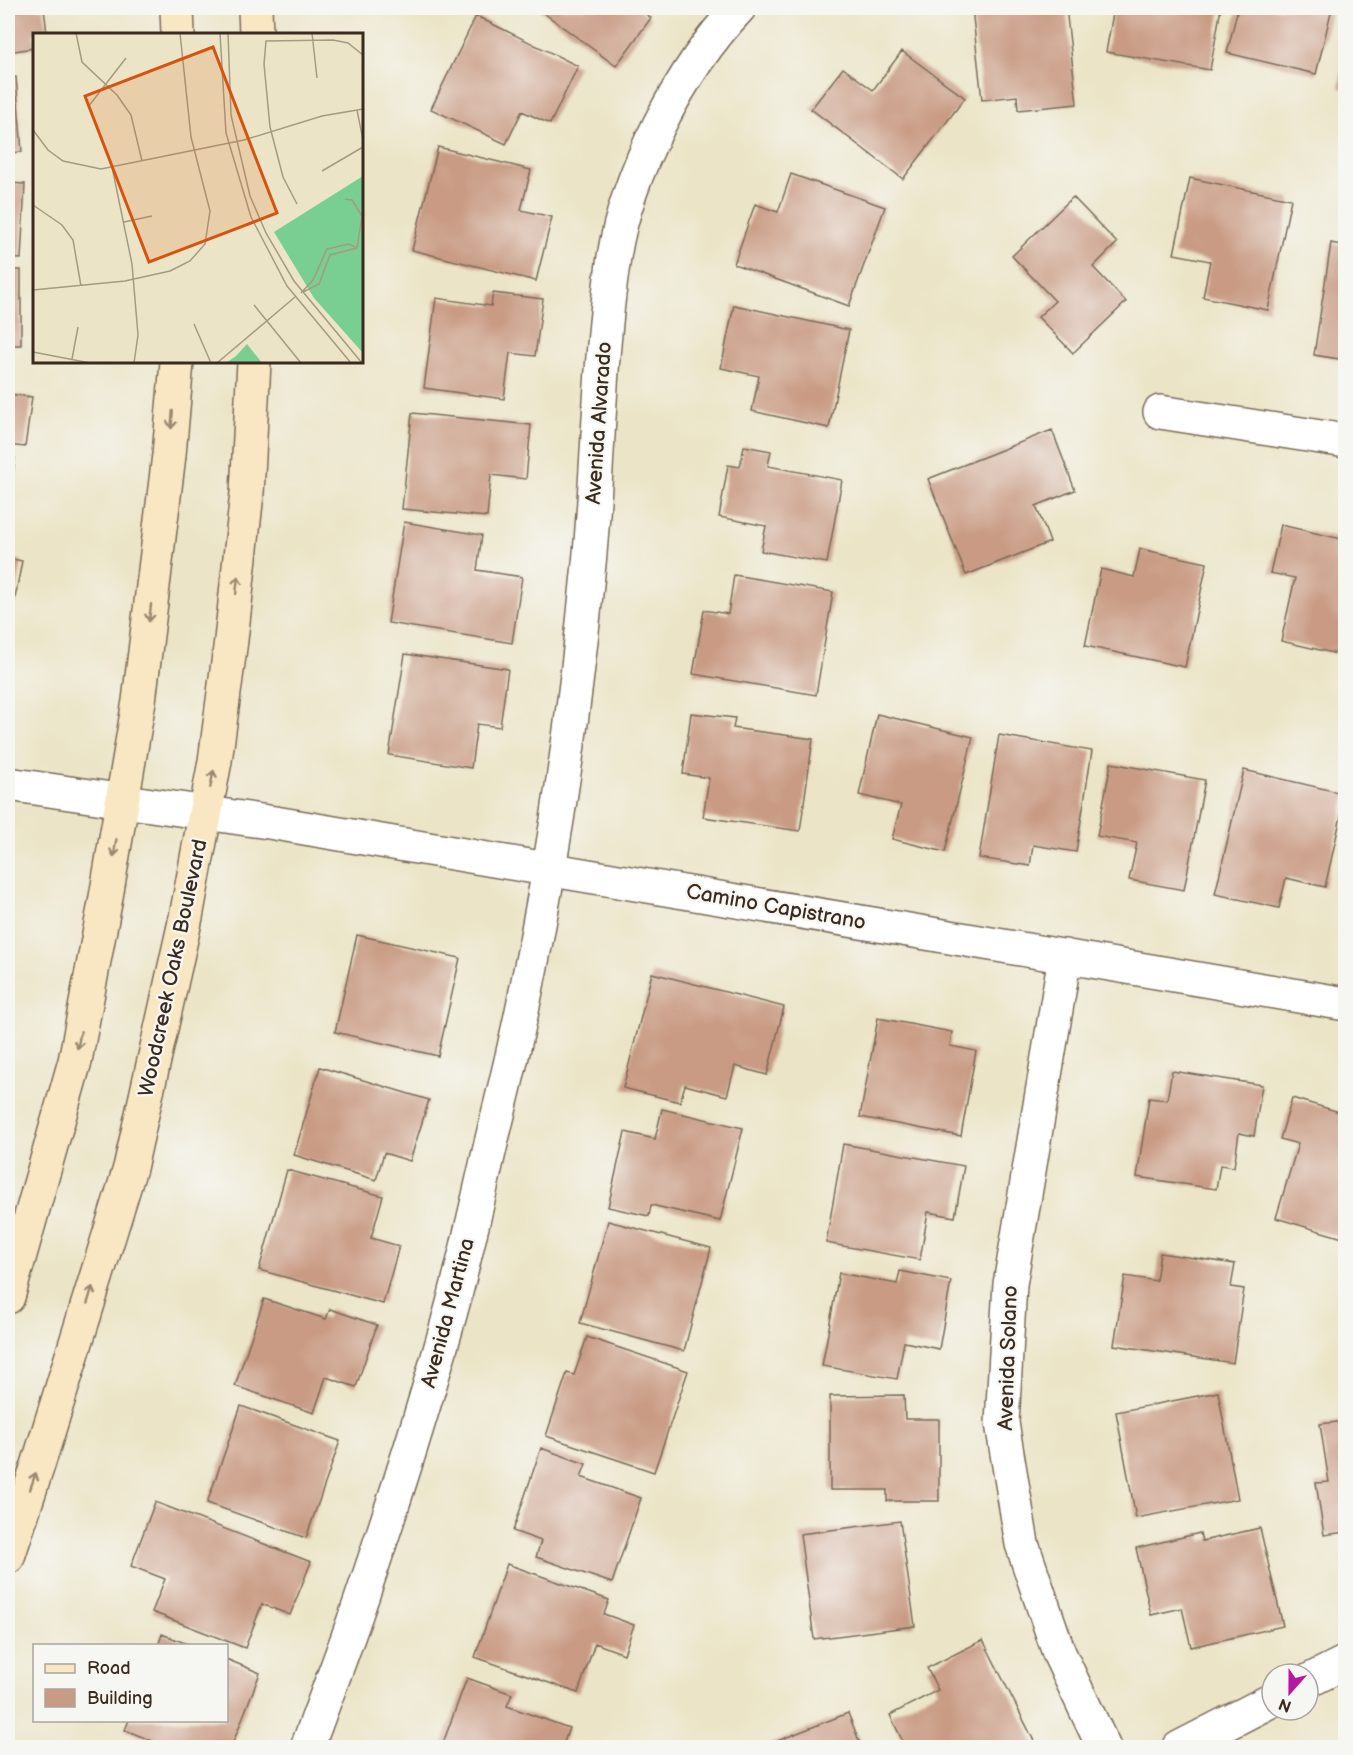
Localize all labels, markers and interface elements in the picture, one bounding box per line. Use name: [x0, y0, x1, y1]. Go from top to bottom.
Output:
inset map: [33, 33, 363, 363]
street label: Avenida Alvarado: [581, 341, 617, 505]
one-way arrow: [166, 409, 177, 429]
one-way arrow: [232, 576, 243, 596]
one-way arrow: [144, 603, 155, 623]
one-way arrow: [207, 769, 218, 789]
street label: Woodcreek Oaks Boulevard: [133, 837, 213, 1099]
one-way arrow: [109, 838, 120, 857]
street label: Camino Capistrano: [684, 879, 868, 935]
one-way arrow: [73, 1029, 84, 1049]
street label: Avenida Martina: [416, 1235, 480, 1391]
street label: Avenida Solano: [993, 1285, 1023, 1431]
one-way arrow: [85, 1286, 96, 1305]
one-way arrow: [28, 1472, 39, 1491]
legend: [33, 1644, 228, 1722]
text: Road: [87, 1658, 131, 1679]
north arrow: [1260, 1662, 1320, 1722]
text: Building: [87, 1688, 153, 1709]
text: N: [1276, 1694, 1294, 1716]

